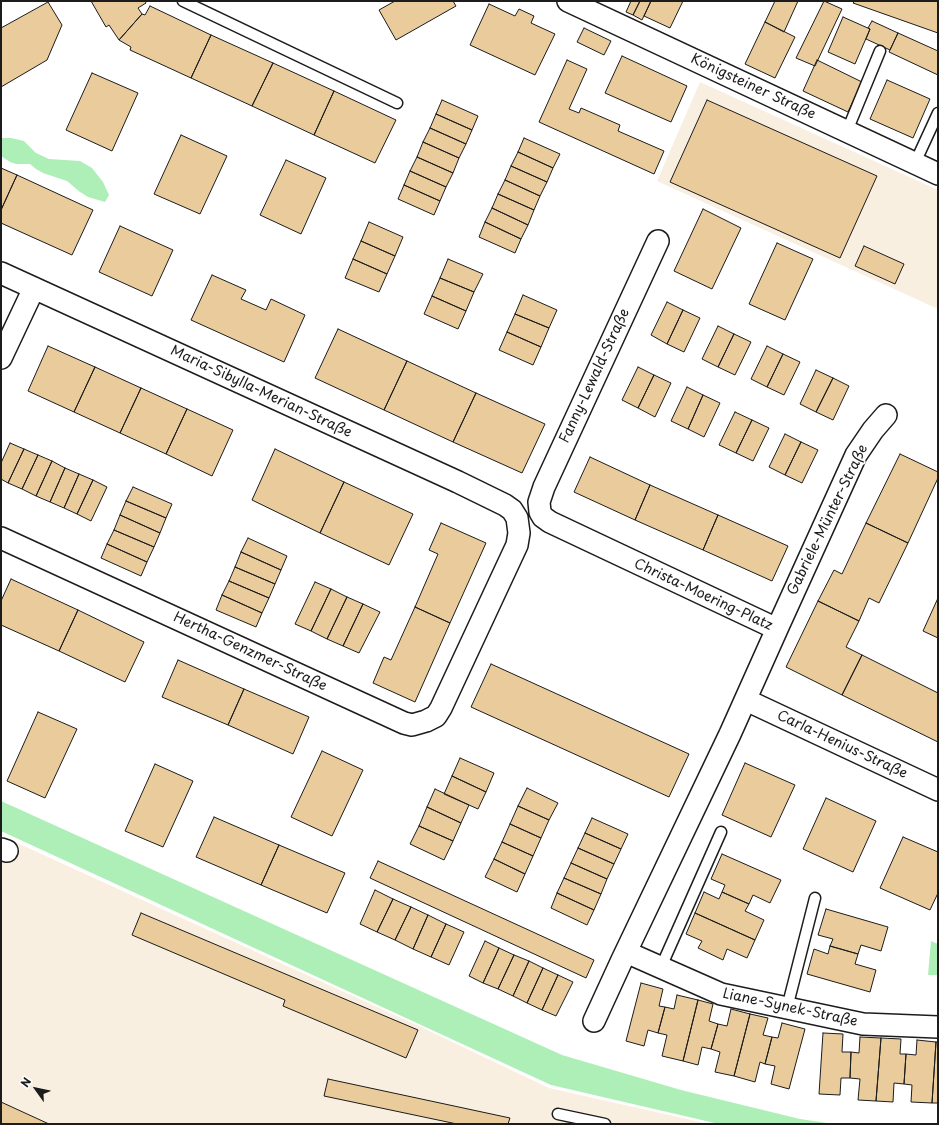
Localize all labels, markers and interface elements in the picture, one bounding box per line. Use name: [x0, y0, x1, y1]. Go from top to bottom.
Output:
street label: Königsteiner Straße: [688, 51, 818, 123]
street label: Fanny-Lewald-Straße: [556, 306, 634, 446]
street label: Maria-Sibylla-Merian-Straße: [168, 343, 354, 441]
street label: Gabriele-Münter-Straße: [784, 442, 872, 598]
street label: Christa-Moering-Platz: [631, 556, 775, 634]
street label: Hertha-Genzmer-Straße: [171, 609, 329, 695]
street label: Carla-Henius-Straße: [774, 707, 910, 783]
street label: Liane-Synek-Straße: [721, 985, 859, 1031]
north arrow: [16, 1069, 56, 1109]
text: N: [16, 1074, 35, 1090]

